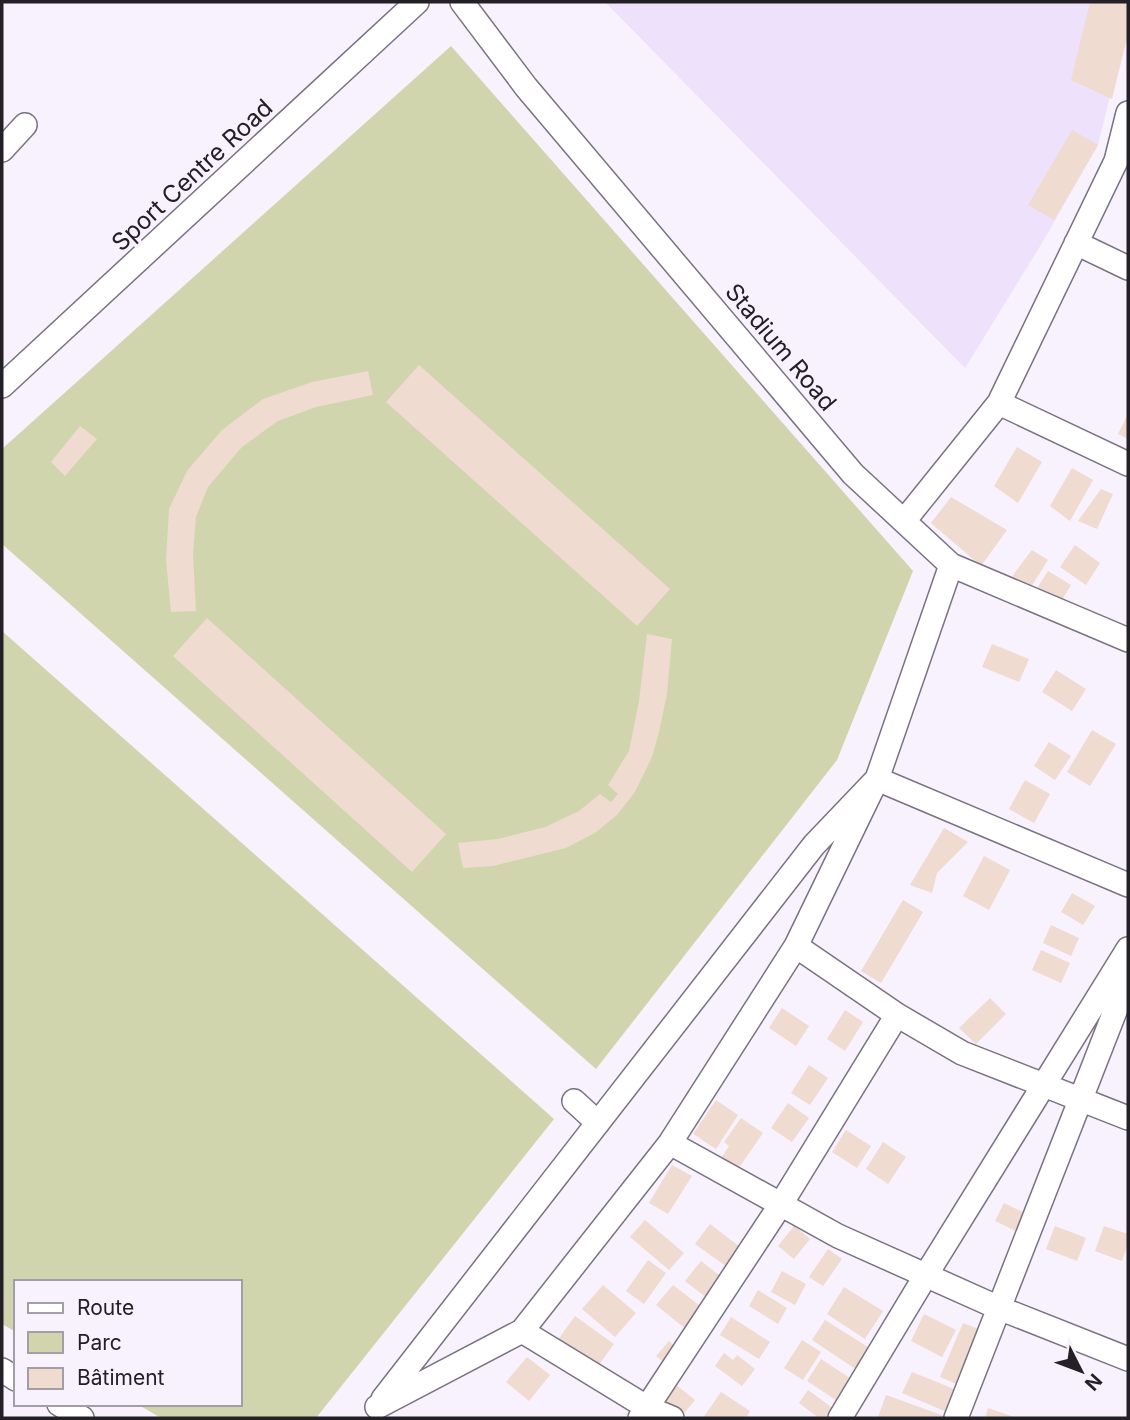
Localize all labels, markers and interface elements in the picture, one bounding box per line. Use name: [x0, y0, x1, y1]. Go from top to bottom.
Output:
street label: Sport Centre Road: [106, 93, 278, 257]
street label: Stadium Road: [719, 277, 843, 417]
legend: [14, 1280, 242, 1406]
text: Route: [77, 1295, 134, 1320]
text: Parc: [77, 1330, 122, 1355]
north arrow: [1046, 1336, 1116, 1406]
text: Bâtiment: [77, 1365, 165, 1390]
text: N: [1080, 1369, 1107, 1395]

